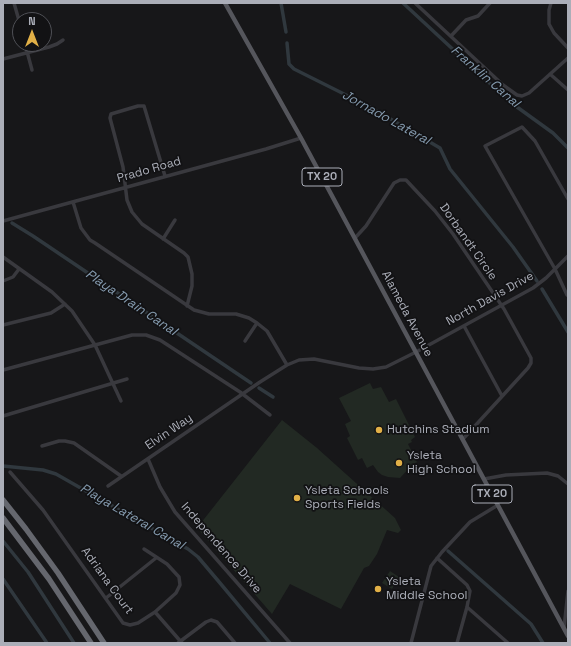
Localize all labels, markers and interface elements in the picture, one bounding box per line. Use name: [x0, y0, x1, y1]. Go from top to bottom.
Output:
north arrow: [12, 12, 52, 52]
text: N: [28, 14, 36, 28]
water label: Franklin Canal: [447, 43, 523, 111]
water label: Jornado Lateral: [339, 87, 433, 149]
street label: Prado Road: [115, 154, 183, 186]
road number: TX 20: [302, 168, 342, 186]
street label: Dorbandt Circle: [436, 201, 500, 283]
water label: Playa Drain Canal: [82, 267, 180, 339]
street label: Alameda Avenue: [378, 269, 436, 359]
street label: North Davis Drive: [444, 269, 536, 329]
street label: Elvin Way: [143, 411, 195, 453]
place label: Hutchins Stadium: [387, 423, 490, 437]
marker: Hutchins Stadium: [374, 425, 384, 435]
place label: Ysleta High School: [407, 449, 476, 477]
marker: Ysleta High School: [394, 458, 404, 468]
water label: Playa Lateral Canal: [77, 481, 187, 553]
place label: Ysleta Schools Sports Fields: [305, 484, 389, 512]
road number: TX 20: [472, 485, 512, 503]
marker: Ysleta Schools Sports Fields: [292, 493, 302, 503]
street label: Independence Drive: [178, 500, 264, 596]
street label: Adriana Court: [78, 545, 136, 617]
place label: Ysleta Middle School: [386, 575, 468, 603]
marker: Ysleta Middle School: [373, 584, 383, 594]

